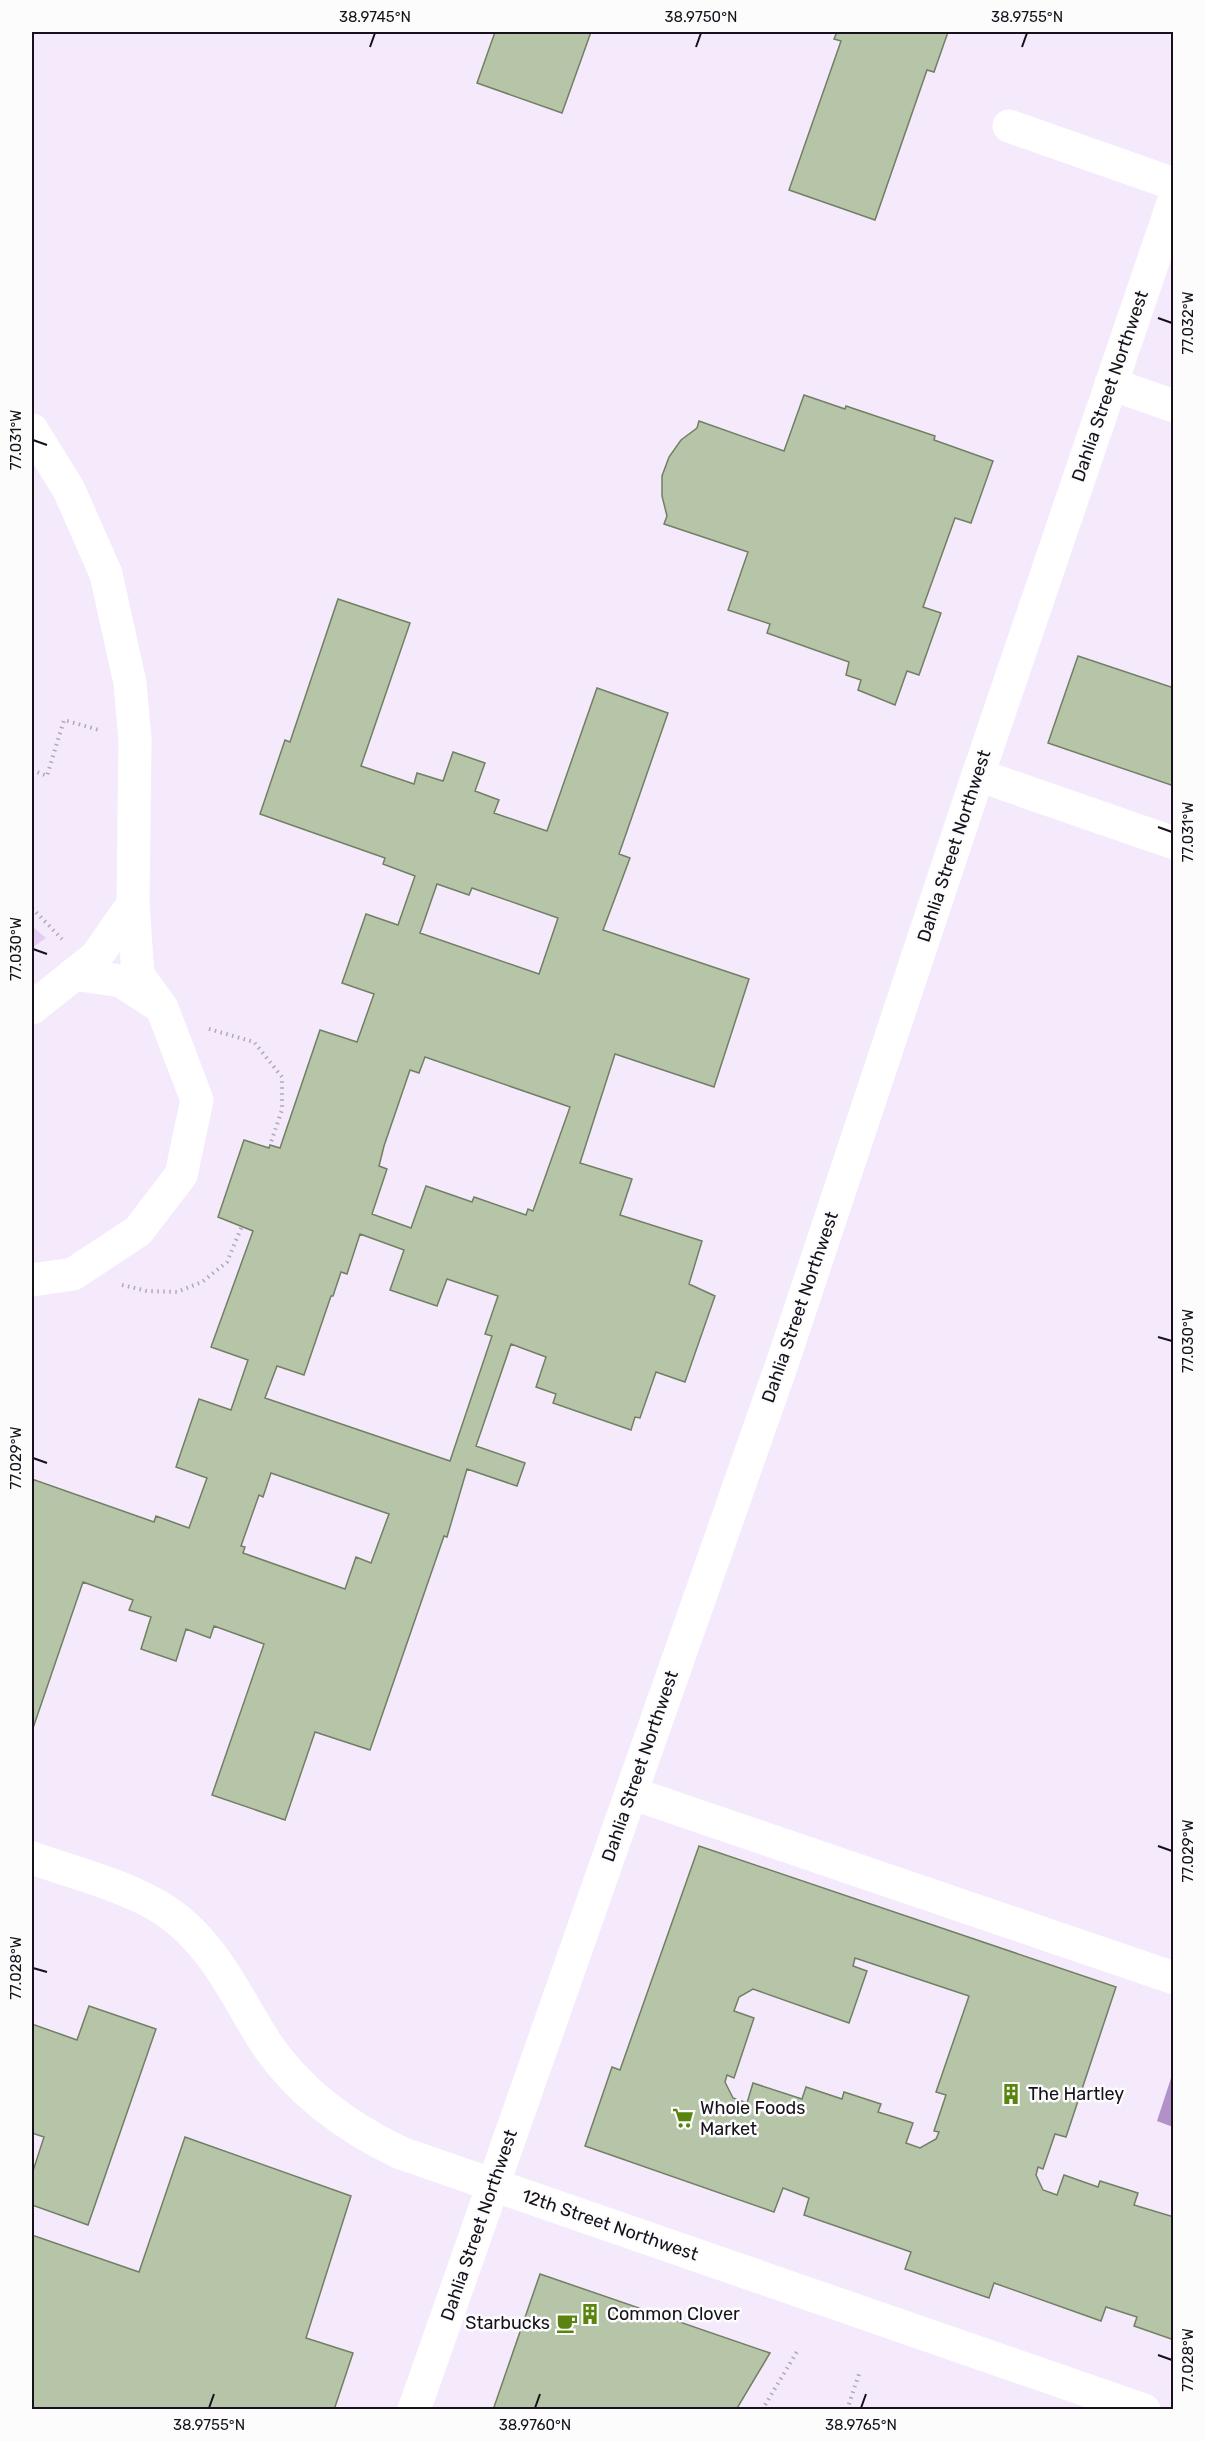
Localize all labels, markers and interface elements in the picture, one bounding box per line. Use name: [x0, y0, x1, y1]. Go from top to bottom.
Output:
text: 38.9745°N: [339, 8, 411, 26]
text: 38.9750°N: [665, 8, 737, 26]
text: 38.9755°N: [991, 8, 1063, 26]
street label: Dahlia Street Northwest: [1067, 287, 1153, 485]
text: 77.032°W: [1179, 291, 1197, 355]
text: 77.031°W: [7, 410, 25, 470]
street label: Dahlia Street Northwest: [913, 747, 995, 945]
text: 77.031°W: [1179, 802, 1197, 862]
text: 77.030°W: [7, 917, 25, 981]
street label: Dahlia Street Northwest: [757, 1208, 843, 1406]
text: 77.030°W: [1179, 1309, 1197, 1373]
text: 77.029°W: [7, 1426, 25, 1490]
street label: Dahlia Street Northwest: [597, 1667, 683, 1865]
text: 77.029°W: [1179, 1819, 1197, 1883]
text: 77.028°W: [7, 1936, 25, 2000]
building icon: The Hartley: [999, 2082, 1023, 2106]
place label: The Hartley: [1028, 2083, 1124, 2105]
place label: Whole Foods Market: [700, 2097, 805, 2140]
supermarket icon: Whole Foods Market: [671, 2106, 695, 2130]
street label: Dahlia Street Northwest: [436, 2126, 522, 2324]
street label: 12th Street Northwest: [519, 2184, 701, 2266]
building icon: Common Clover: [578, 2302, 602, 2326]
place label: Common Clover: [607, 2303, 740, 2325]
cafe icon: Starbucks: [555, 2311, 579, 2335]
place label: Starbucks: [465, 2312, 550, 2334]
text: 77.028°W: [1179, 2328, 1197, 2392]
text: 38.9755°N: [173, 2416, 245, 2434]
text: 38.9760°N: [499, 2416, 571, 2434]
text: 38.9765°N: [825, 2416, 897, 2434]

